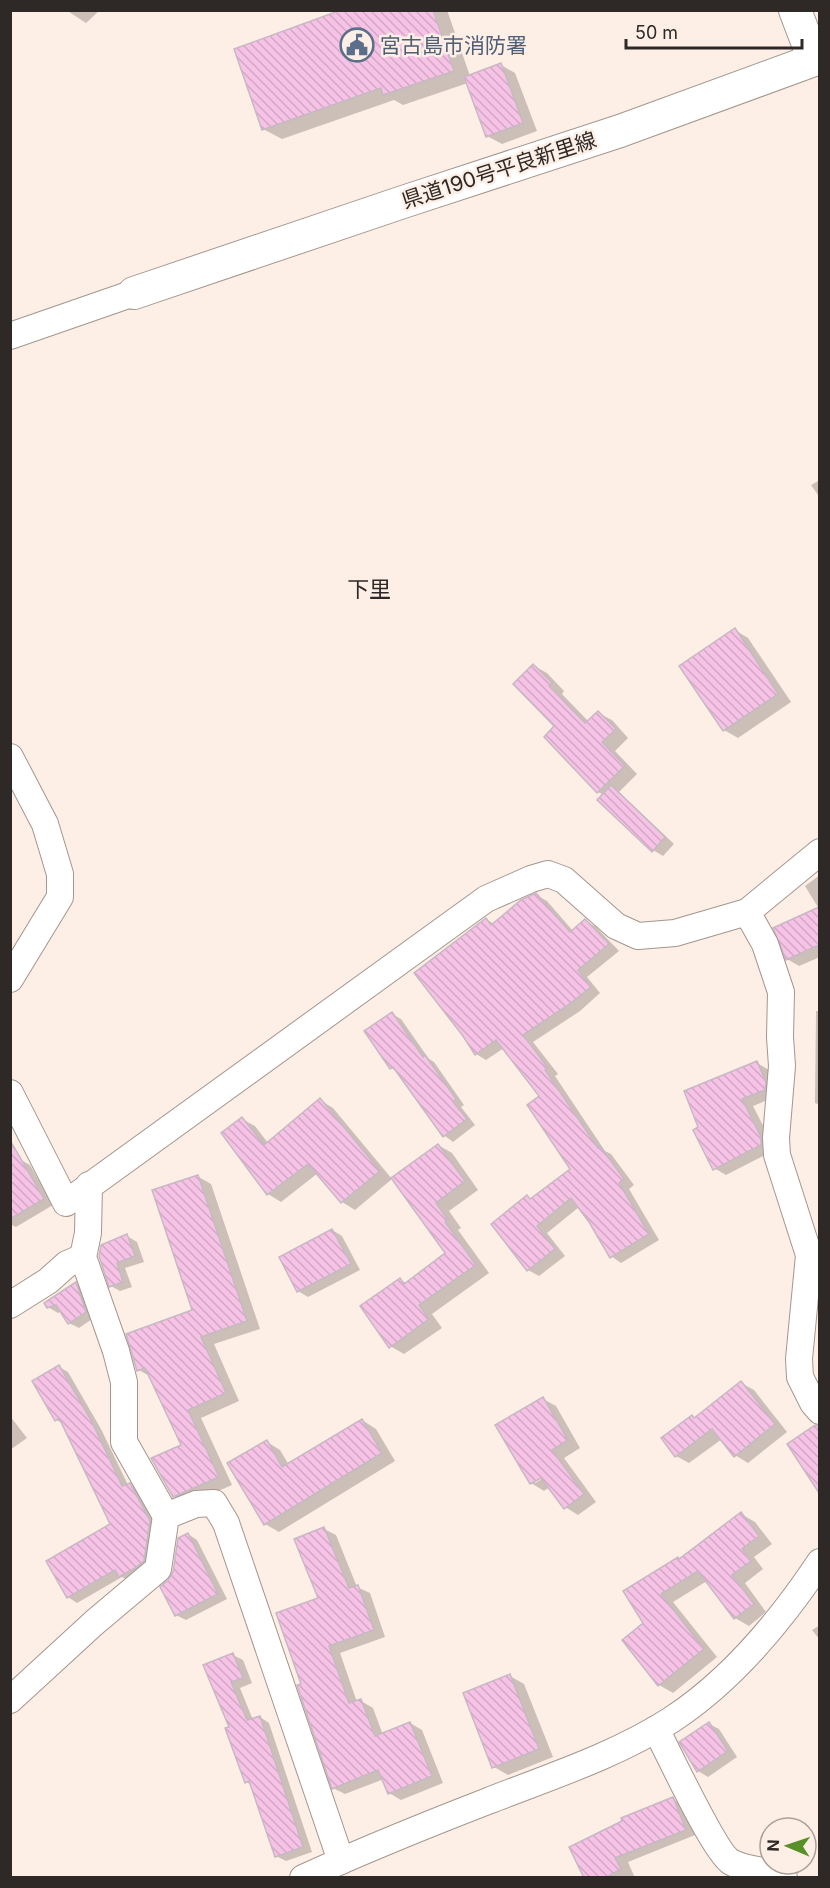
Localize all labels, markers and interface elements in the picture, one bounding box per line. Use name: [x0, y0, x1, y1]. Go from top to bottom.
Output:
scale bar: [626, 12, 802, 50]
text: 50 m: [635, 22, 678, 43]
public building icon: 宮古島市消防署: [339, 27, 375, 63]
place label: 宮古島市消防署: [380, 33, 527, 58]
street label: 県道190号平良新里線: [399, 127, 599, 213]
district label: 下里: [347, 576, 391, 602]
north arrow: [758, 1816, 818, 1876]
text: N: [763, 1839, 783, 1852]

